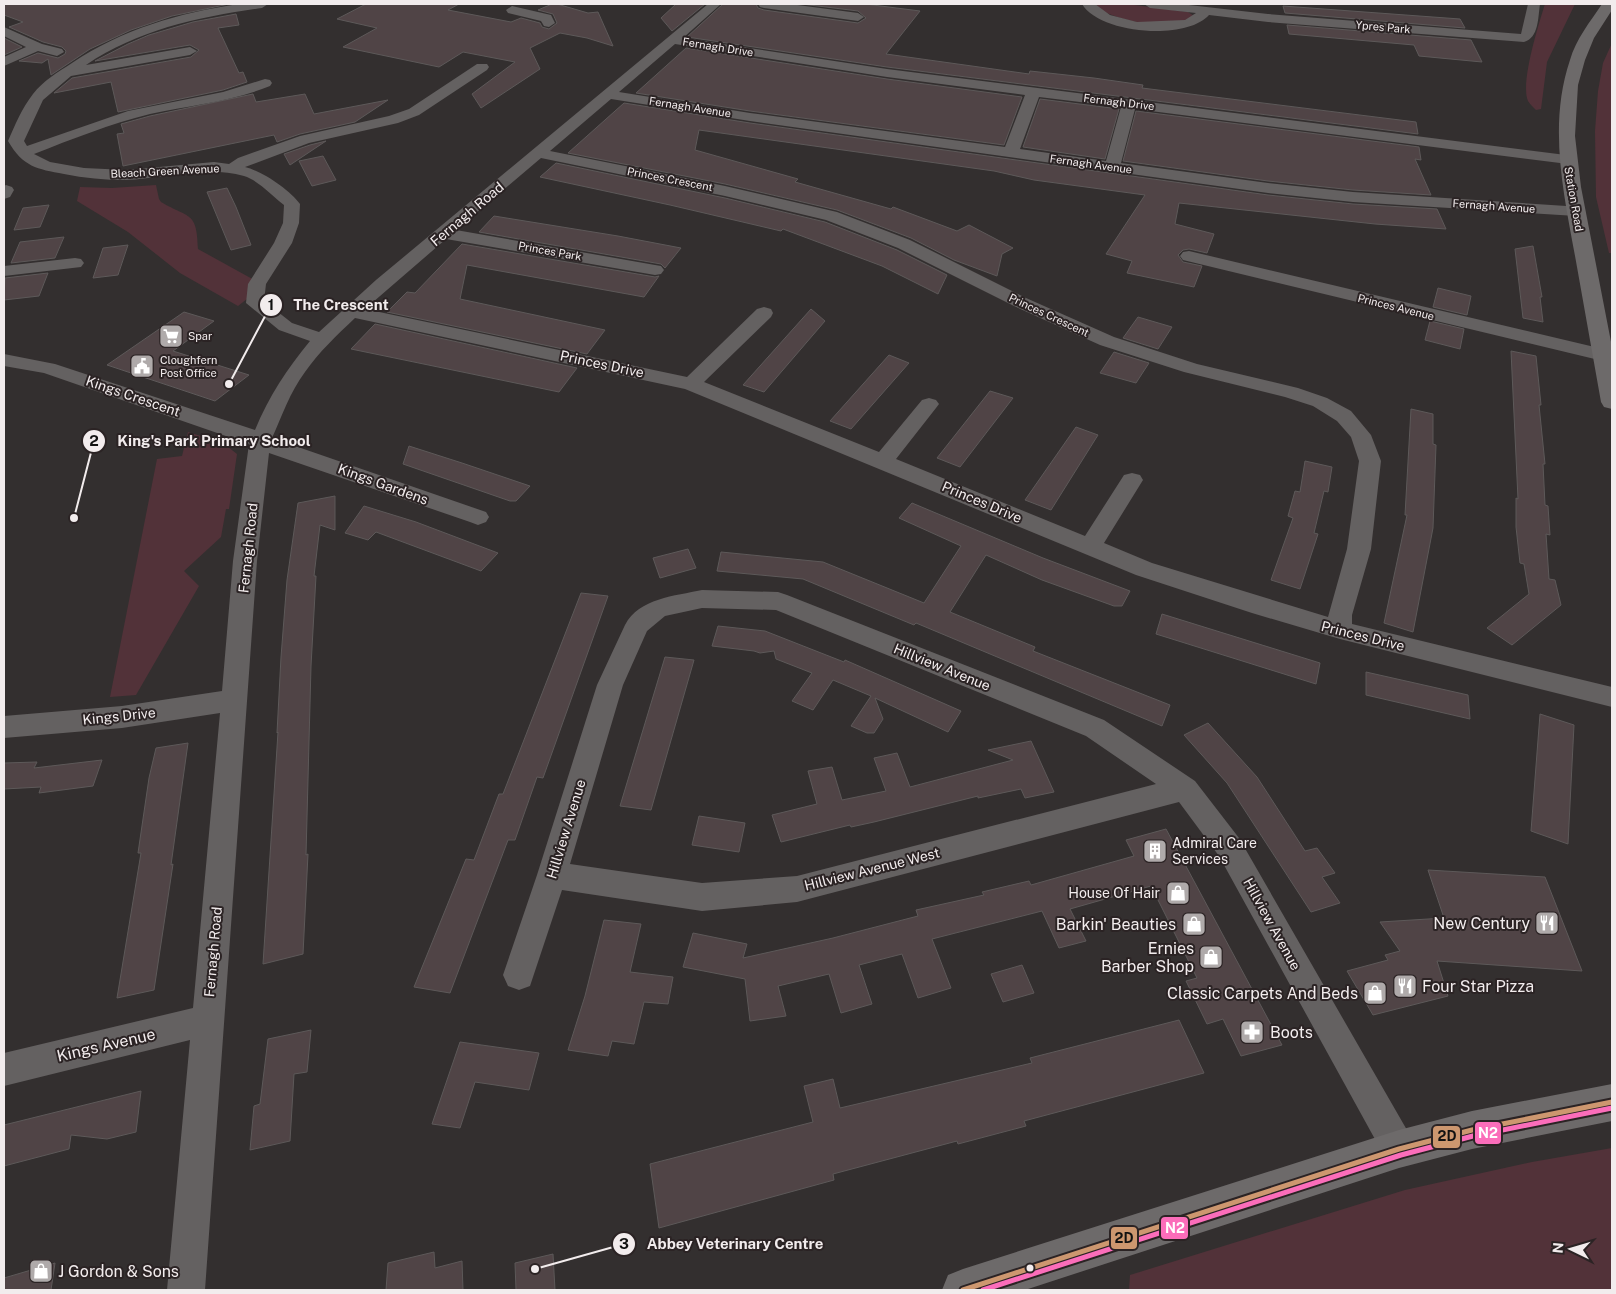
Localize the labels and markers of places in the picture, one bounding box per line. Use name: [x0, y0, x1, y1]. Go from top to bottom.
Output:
callout: The Crescent: [259, 290, 399, 320]
supermarket icon: Spar: [158, 323, 184, 349]
place label: Spar: [188, 330, 212, 342]
public building icon: Cloughfern Post Office: [129, 353, 155, 379]
place label: Cloughfern Post Office: [160, 354, 217, 379]
callout: King's Park Primary School: [82, 426, 320, 456]
place label: Admiral Care Services: [1172, 835, 1257, 867]
building icon: Admiral Care Services: [1142, 838, 1168, 864]
shop icon: House Of Hair: [1165, 880, 1191, 906]
place label: House Of Hair: [1068, 885, 1160, 901]
restaurant icon: New Century: [1534, 910, 1560, 936]
shop icon: Barkin' Beauties: [1181, 911, 1207, 937]
place label: New Century: [1433, 914, 1530, 933]
place label: Barkin' Beauties: [1056, 915, 1176, 934]
place label: Ernies Barber Shop: [1101, 939, 1194, 976]
shop icon: Ernies Barber Shop: [1198, 944, 1224, 970]
restaurant icon: Four Star Pizza: [1392, 973, 1418, 999]
place label: Four Star Pizza: [1422, 977, 1534, 996]
shop icon: Classic Carpets And Beds: [1362, 980, 1388, 1006]
place label: Classic Carpets And Beds: [1167, 984, 1358, 1003]
pharmacy icon: Boots: [1239, 1019, 1265, 1045]
place label: Boots: [1270, 1023, 1313, 1042]
callout: Abbey Veterinary Centre: [611, 1229, 833, 1259]
shop icon: J Gordon & Sons: [28, 1258, 54, 1284]
place label: J Gordon & Sons: [58, 1262, 179, 1281]
unlabelled marker: [1025, 1263, 1035, 1273]

